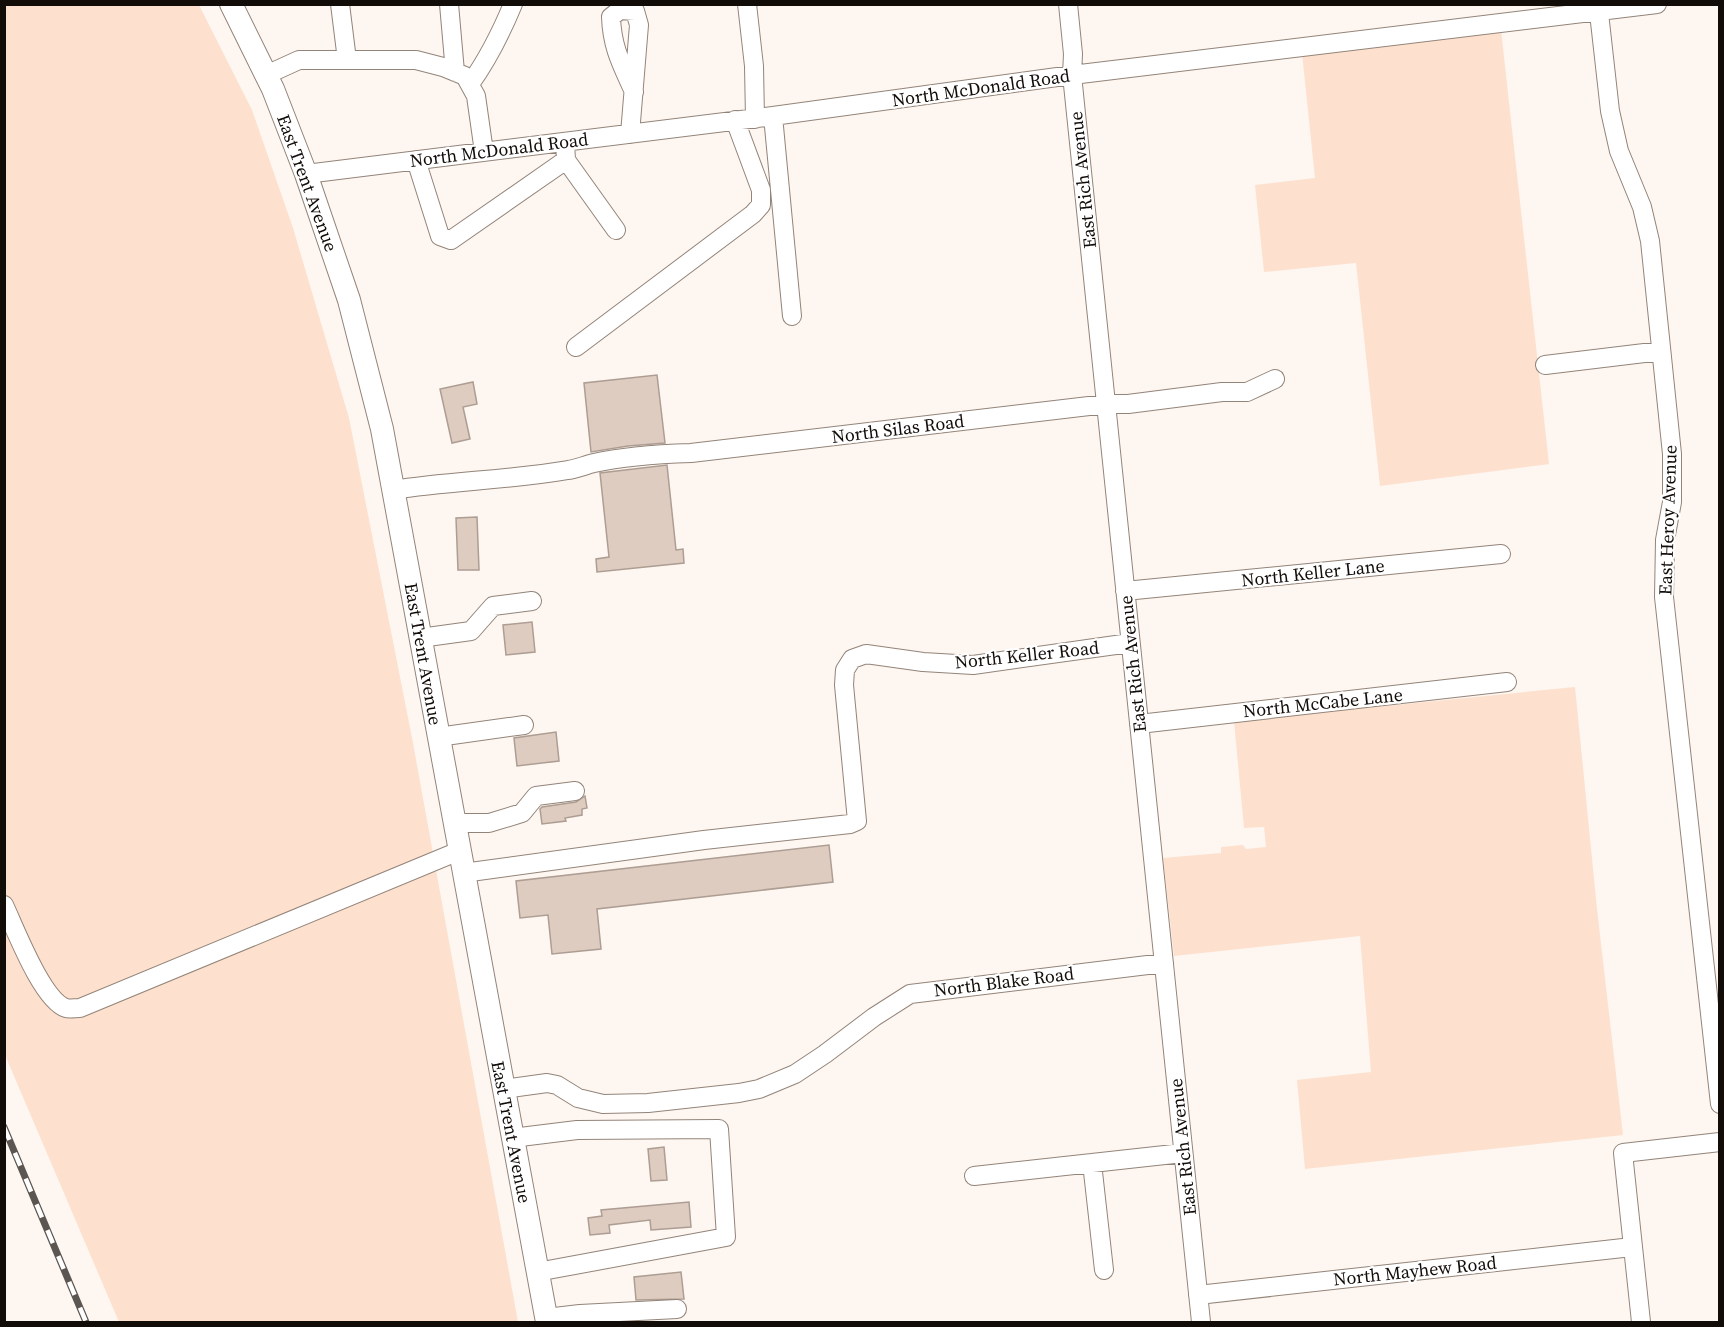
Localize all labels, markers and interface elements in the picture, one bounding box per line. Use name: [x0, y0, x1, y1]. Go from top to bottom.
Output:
street label: North McDonald Road: [890, 63, 1072, 112]
street label: East Rich Avenue: [1063, 110, 1102, 250]
street label: East Trent Avenue: [271, 111, 344, 255]
street label: North McDonald Road: [408, 126, 590, 173]
street label: North Silas Road: [830, 408, 966, 449]
street label: East Heroy Avenue: [1652, 444, 1683, 596]
street label: North Keller Lane: [1240, 553, 1386, 592]
street label: East Trent Avenue: [399, 581, 448, 727]
street label: East Rich Avenue: [1113, 594, 1152, 734]
street label: North Keller Road: [954, 634, 1100, 675]
street label: North McCabe Lane: [1242, 682, 1404, 723]
street label: North Blake Road: [933, 961, 1075, 1002]
street label: East Trent Avenue: [485, 1059, 538, 1205]
street label: East Rich Avenue: [1163, 1077, 1202, 1217]
street label: North Mayhew Road: [1332, 1250, 1498, 1292]

